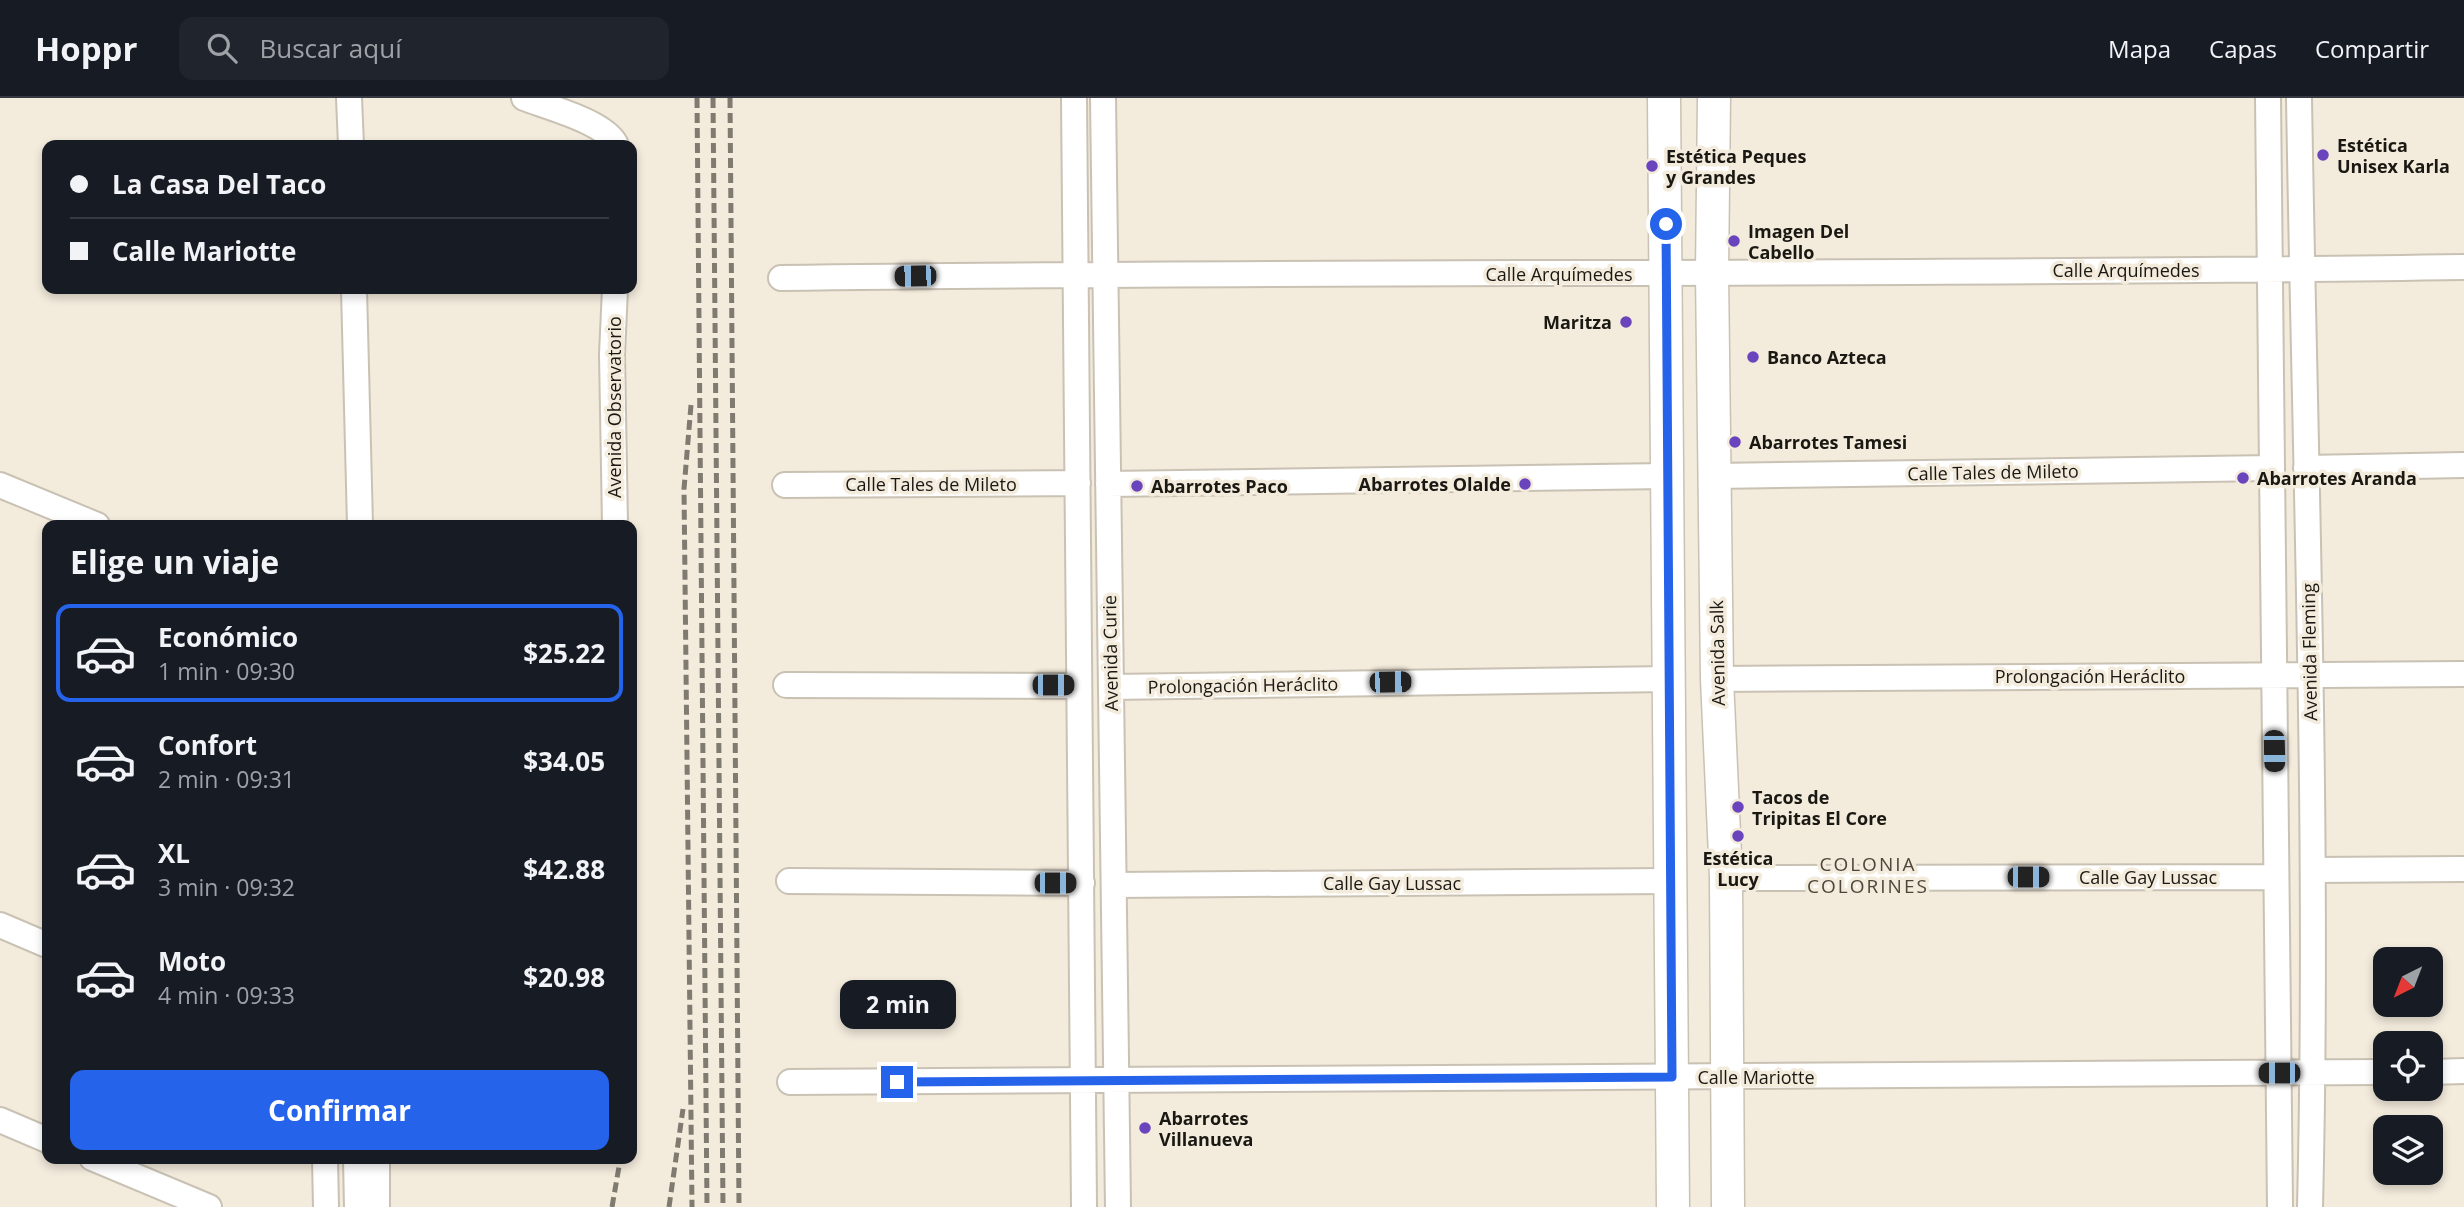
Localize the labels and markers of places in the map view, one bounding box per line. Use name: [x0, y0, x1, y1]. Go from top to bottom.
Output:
place label: Estética Unisex Karla: [2337, 133, 2450, 178]
place label: Estética Peques y Grandes: [1666, 144, 1806, 189]
marker: Estética Unisex Karla: [2315, 147, 2331, 163]
marker: Estética Peques y Grandes: [1644, 158, 1660, 174]
place label: Imagen Del Cabello: [1748, 219, 1849, 264]
marker: Imagen Del Cabello: [1726, 233, 1742, 249]
place label: Maritza: [1543, 310, 1612, 334]
marker: Maritza: [1618, 314, 1634, 330]
place label: Banco Azteca: [1767, 345, 1887, 369]
marker: Banco Azteca: [1745, 349, 1761, 365]
place label: Abarrotes Tamesi: [1749, 430, 1907, 454]
marker: Abarrotes Tamesi: [1727, 434, 1743, 450]
place label: Abarrotes Aranda: [2257, 466, 2417, 490]
marker: Abarrotes Aranda: [2235, 470, 2251, 486]
place label: Abarrotes Olalde: [1359, 472, 1511, 496]
place label: Abarrotes Paco: [1151, 474, 1288, 498]
marker: Abarrotes Olalde: [1517, 476, 1533, 492]
marker: Abarrotes Paco: [1129, 478, 1145, 494]
place label: Tacos de Tripitas El Core: [1752, 785, 1887, 830]
marker: Tacos de Tripitas El Core: [1730, 799, 1746, 815]
marker: Estética Lucy: [1730, 828, 1746, 844]
place label: Estética Lucy: [1703, 846, 1773, 891]
place label: Abarrotes Villanueva: [1159, 1106, 1253, 1151]
marker: Abarrotes Villanueva: [1137, 1120, 1153, 1136]

